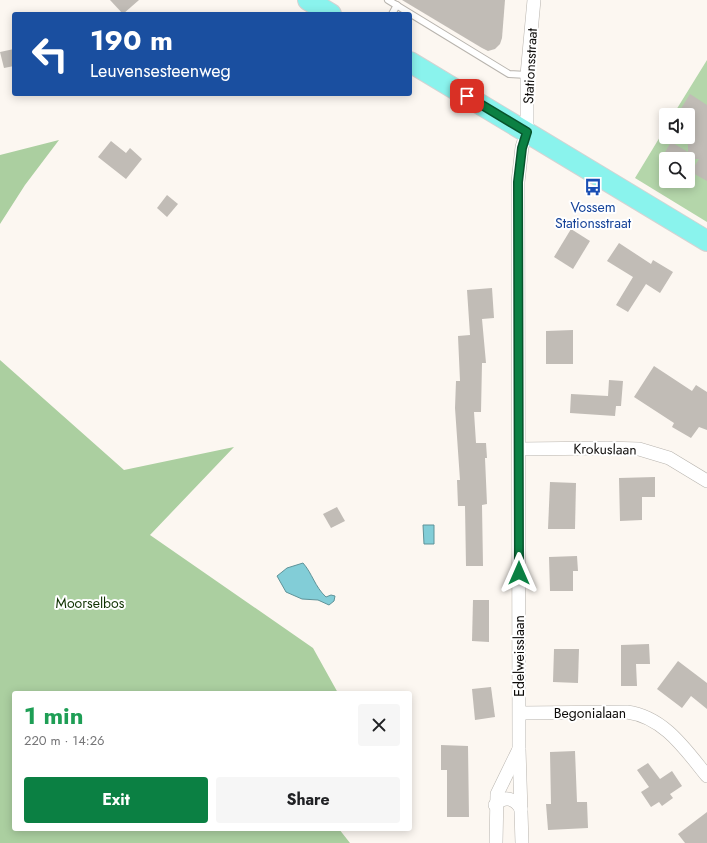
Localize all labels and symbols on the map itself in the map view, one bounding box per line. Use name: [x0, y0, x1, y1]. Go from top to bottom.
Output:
street label: Stationsstraat: [518, 27, 542, 104]
pin: [450, 79, 484, 113]
bus stop icon: Vossem Stationsstraat: [583, 177, 603, 197]
place label: Vossem Stationsstraat: [555, 197, 632, 233]
street label: Krokuslaan: [573, 438, 637, 460]
position arrow: [498, 552, 540, 594]
park label: Moorselbos: [56, 593, 125, 613]
street label: Edelweisslaan: [509, 615, 529, 697]
street label: Begonialaan: [554, 703, 626, 723]

